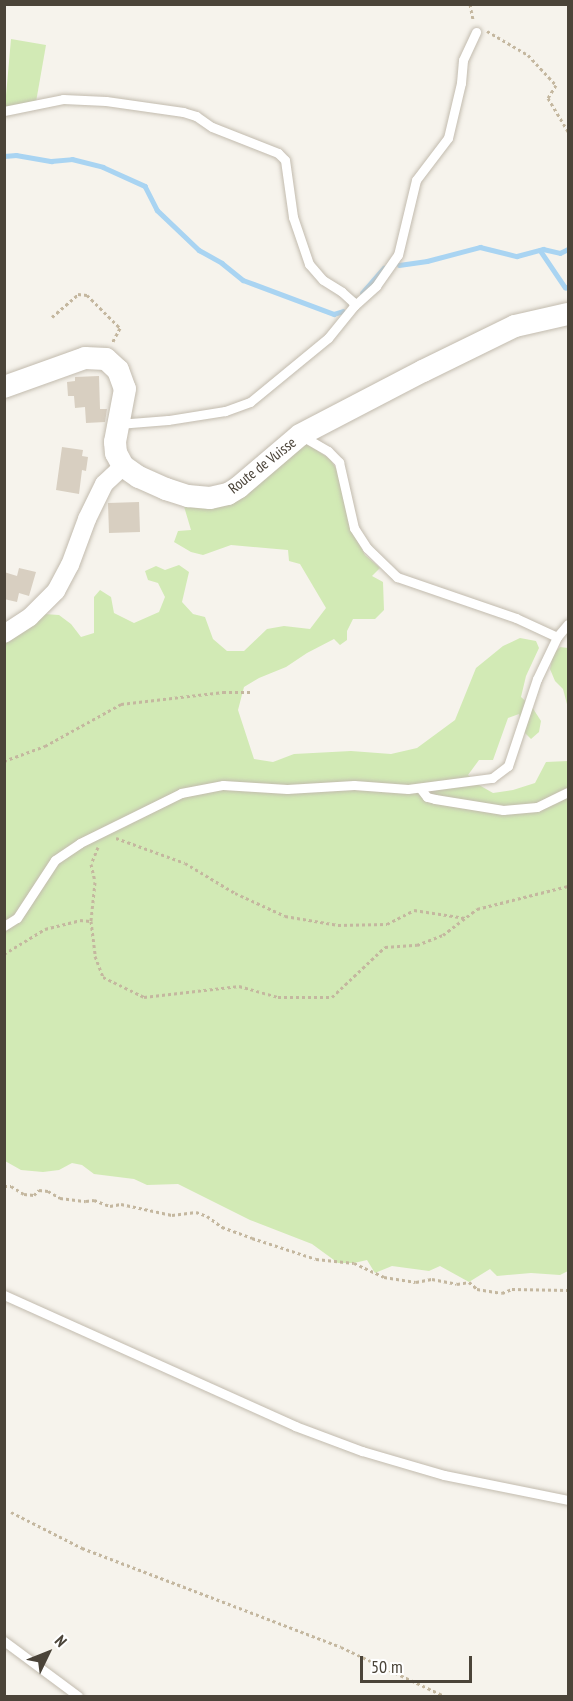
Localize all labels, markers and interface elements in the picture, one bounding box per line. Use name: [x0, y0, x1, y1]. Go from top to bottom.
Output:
street label: Route de Vuisse: [224, 433, 300, 497]
north arrow: [18, 1623, 78, 1683]
text: N: [51, 1631, 71, 1651]
scale bar: [363, 1644, 476, 1682]
text: 50 m: [371, 1655, 403, 1678]

